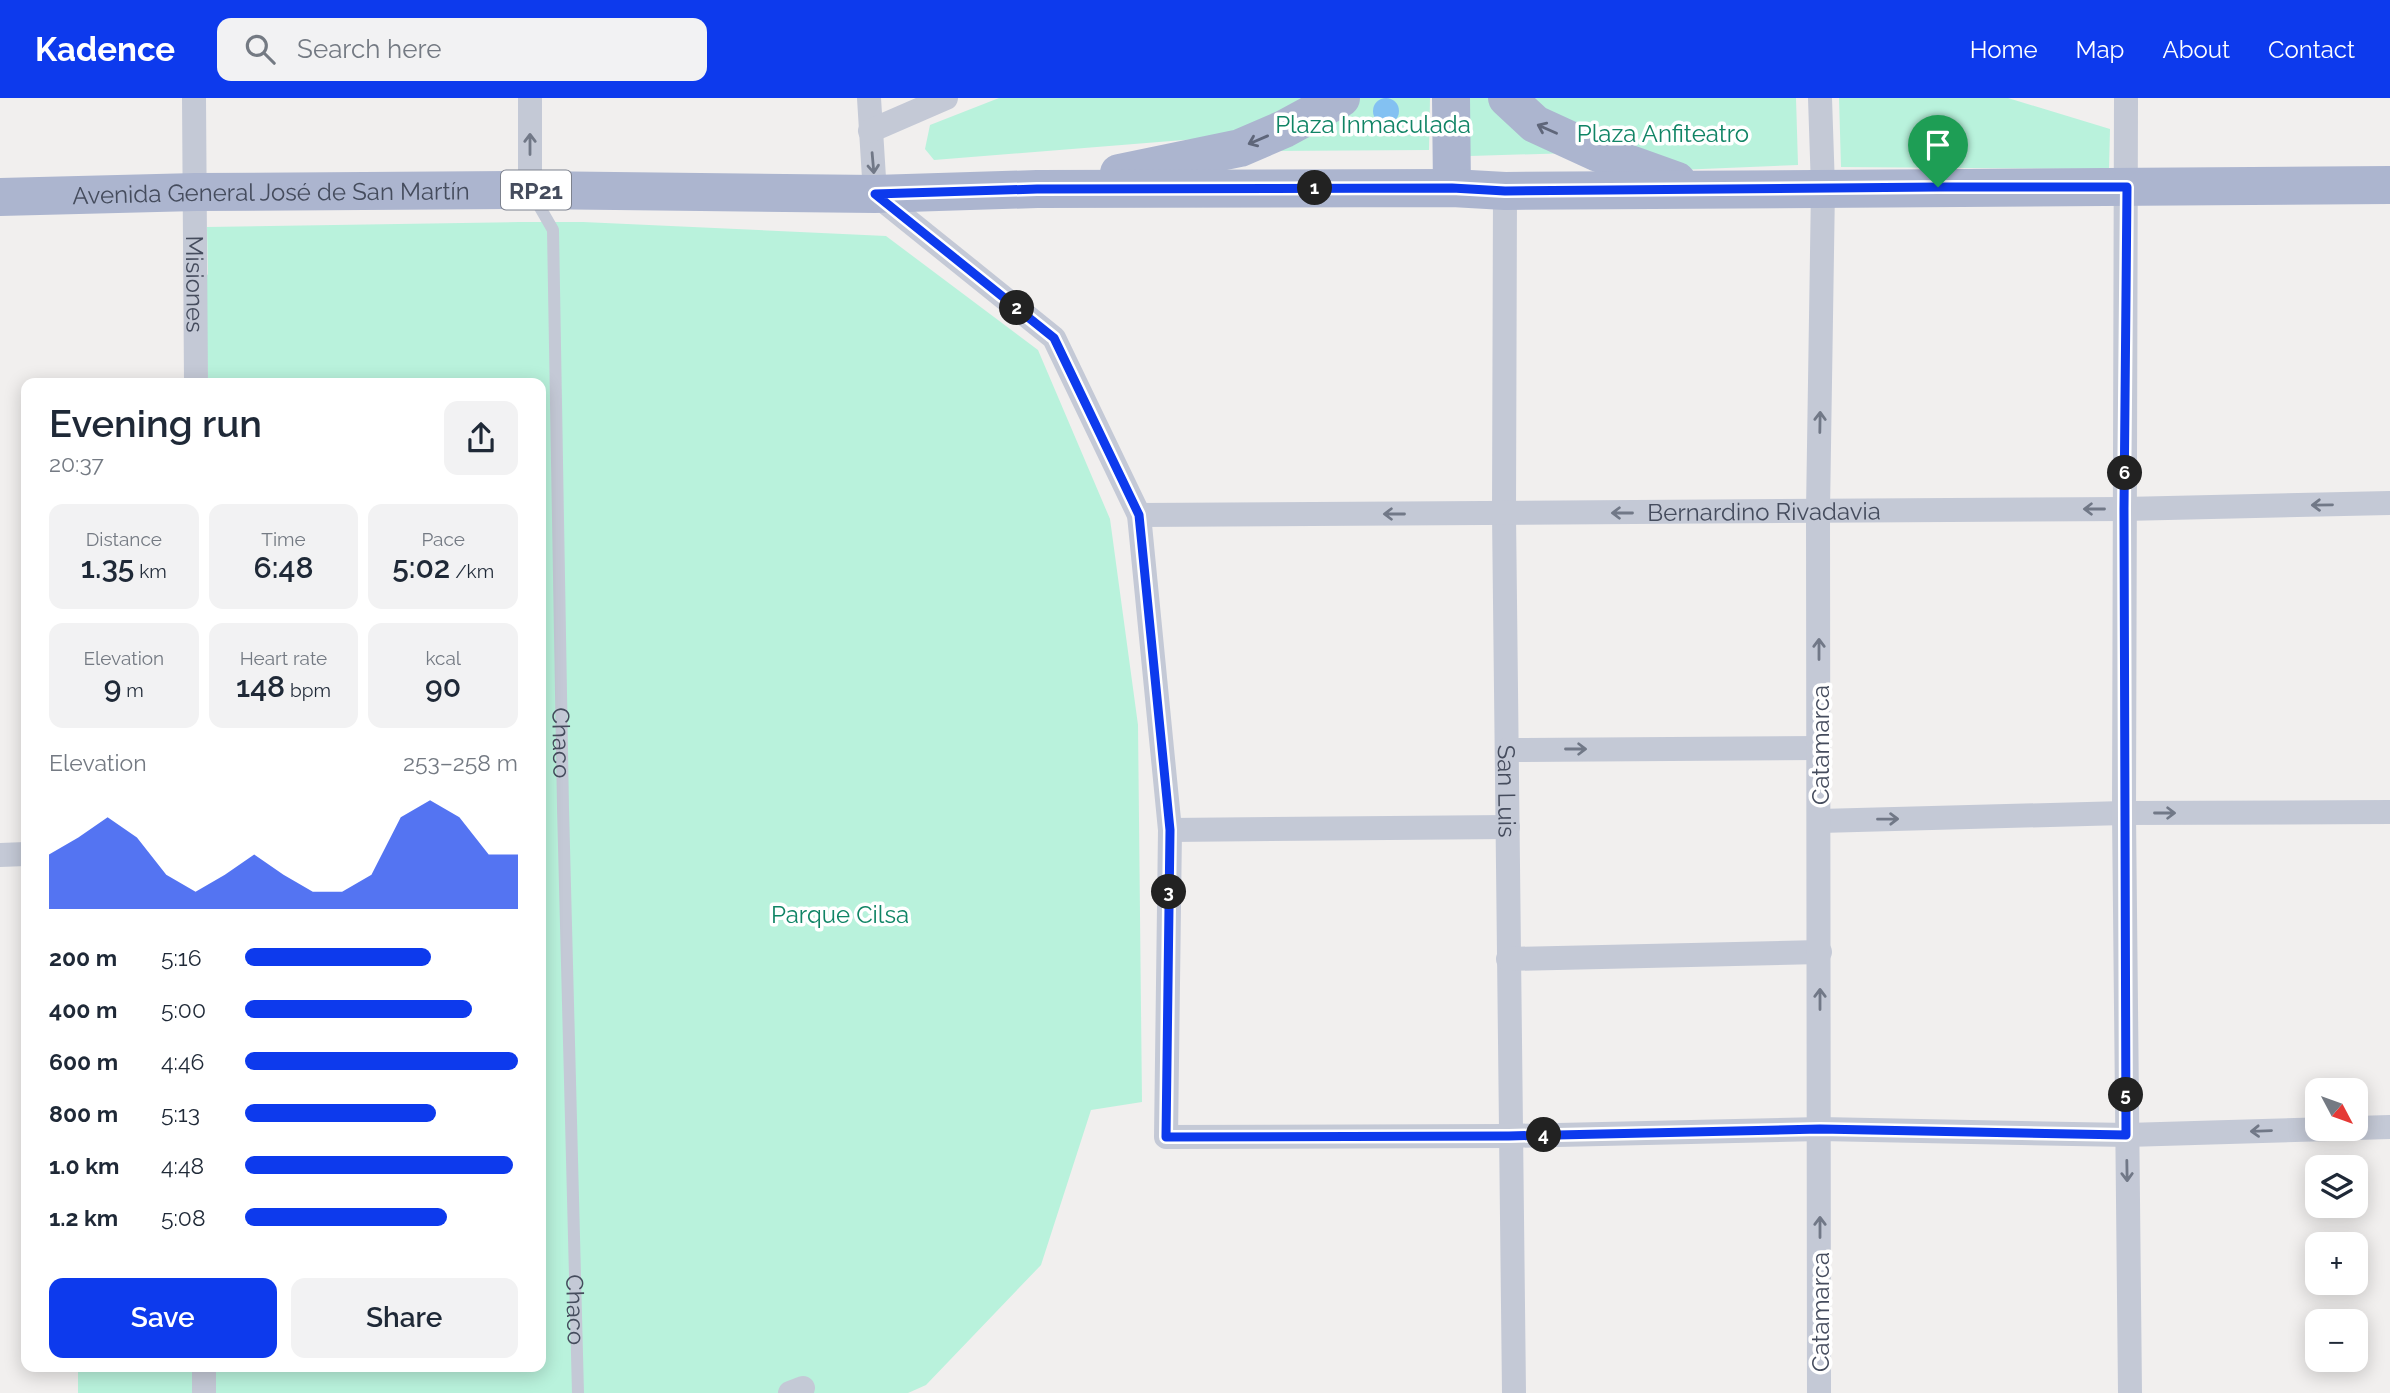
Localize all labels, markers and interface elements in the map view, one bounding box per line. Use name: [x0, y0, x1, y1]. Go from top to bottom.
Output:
search box: [217, 18, 707, 81]
text: Kadence: [35, 30, 175, 69]
icon: search: [241, 30, 279, 68]
text: Search here: [297, 34, 441, 64]
text: Home: [1970, 35, 2038, 64]
text: Map: [2076, 35, 2124, 64]
text: About: [2162, 35, 2230, 64]
text: Contact: [2268, 35, 2355, 64]
park label: Plaza Inmaculada: [1275, 110, 1471, 139]
pin: [1908, 115, 1968, 187]
park label: Plaza Anfiteatro: [1577, 119, 1749, 148]
one-way arrow: [1537, 122, 1558, 135]
icon: arrive: [1919, 126, 1957, 164]
one-way arrow: [523, 133, 537, 156]
one-way arrow: [1248, 134, 1270, 147]
one-way arrow: [867, 151, 880, 173]
road number: RP21: [501, 170, 571, 209]
pin: 1: [1298, 170, 1332, 206]
street label: Avenida General José de San Martín: [72, 176, 470, 210]
text: 1: [1310, 176, 1319, 198]
street label: Misiones: [180, 235, 210, 333]
pin: 2: [1000, 290, 1034, 326]
text: 2: [1011, 296, 1022, 318]
text: Evening run: [49, 401, 262, 446]
button: share: [444, 401, 518, 475]
one-way arrow: [1813, 411, 1826, 434]
text: 20:37: [49, 450, 104, 477]
pin: 6: [2108, 456, 2142, 490]
text: 6: [2119, 461, 2130, 483]
street label: Bernardino Rivadavia: [1647, 496, 1881, 526]
one-way arrow: [2311, 498, 2334, 512]
one-way arrow: [2083, 502, 2106, 516]
one-way arrow: [1611, 506, 1634, 520]
one-way arrow: [1383, 507, 1406, 521]
text: Distance: [86, 528, 162, 550]
text: Time: [261, 528, 306, 550]
text: Pace: [421, 528, 465, 550]
text: 1.35: [81, 550, 134, 585]
text: 6:48: [254, 550, 313, 585]
text: 5:02: [392, 550, 450, 585]
text: km: [134, 560, 167, 582]
text: /km: [450, 560, 494, 582]
one-way arrow: [1812, 638, 1826, 661]
text: Elevation: [83, 647, 164, 669]
text: Heart rate: [240, 647, 327, 669]
text: kcal: [425, 647, 461, 669]
text: 9: [104, 669, 122, 704]
text: 148: [236, 669, 285, 704]
text: 90: [425, 669, 461, 704]
text: m: [122, 679, 144, 701]
text: bpm: [285, 679, 331, 701]
street label: Catamarca: [1806, 685, 1835, 805]
street label: Chaco: [547, 707, 577, 779]
one-way arrow: [1564, 742, 1587, 756]
street label: San Luis: [1492, 744, 1522, 838]
text: Elevation: [49, 749, 147, 776]
text: 253–258 m: [403, 749, 518, 776]
one-way arrow: [2153, 806, 2176, 820]
one-way arrow: [1877, 813, 1900, 826]
pin: 3: [1152, 874, 1186, 910]
text: 3: [1163, 880, 1174, 902]
park label: Parque Cilsa: [771, 900, 909, 929]
text: 200 m: [49, 944, 117, 971]
text: 5:16: [161, 944, 202, 971]
one-way arrow: [1813, 988, 1827, 1011]
text: 400 m: [49, 996, 117, 1023]
text: 5:00: [161, 996, 206, 1023]
text: 600 m: [49, 1048, 118, 1075]
text: 4:46: [161, 1048, 204, 1075]
pin: 5: [2108, 1077, 2144, 1112]
north arrow: [2305, 1078, 2368, 1141]
map controls: [2305, 1078, 2368, 1372]
text: 5: [2120, 1083, 2131, 1105]
text: 800 m: [49, 1100, 118, 1127]
text: 5:13: [161, 1100, 200, 1127]
pin: 4: [1526, 1118, 1562, 1152]
text: 4: [1538, 1123, 1549, 1145]
one-way arrow: [2250, 1124, 2273, 1138]
text: 1.0 km: [49, 1152, 119, 1179]
text: 4:48: [161, 1152, 204, 1179]
button: layers: [2305, 1155, 2368, 1218]
one-way arrow: [2120, 1159, 2134, 1182]
text: 1.2 km: [49, 1204, 118, 1231]
text: 5:08: [161, 1204, 206, 1231]
one-way arrow: [1813, 1216, 1827, 1239]
button: +: [2305, 1232, 2368, 1295]
street label: Catamarca: [1806, 1252, 1835, 1372]
street label: Chaco: [560, 1274, 591, 1345]
button: Save: [49, 1278, 277, 1358]
button: Share: [291, 1278, 518, 1358]
button: −: [2305, 1309, 2368, 1372]

